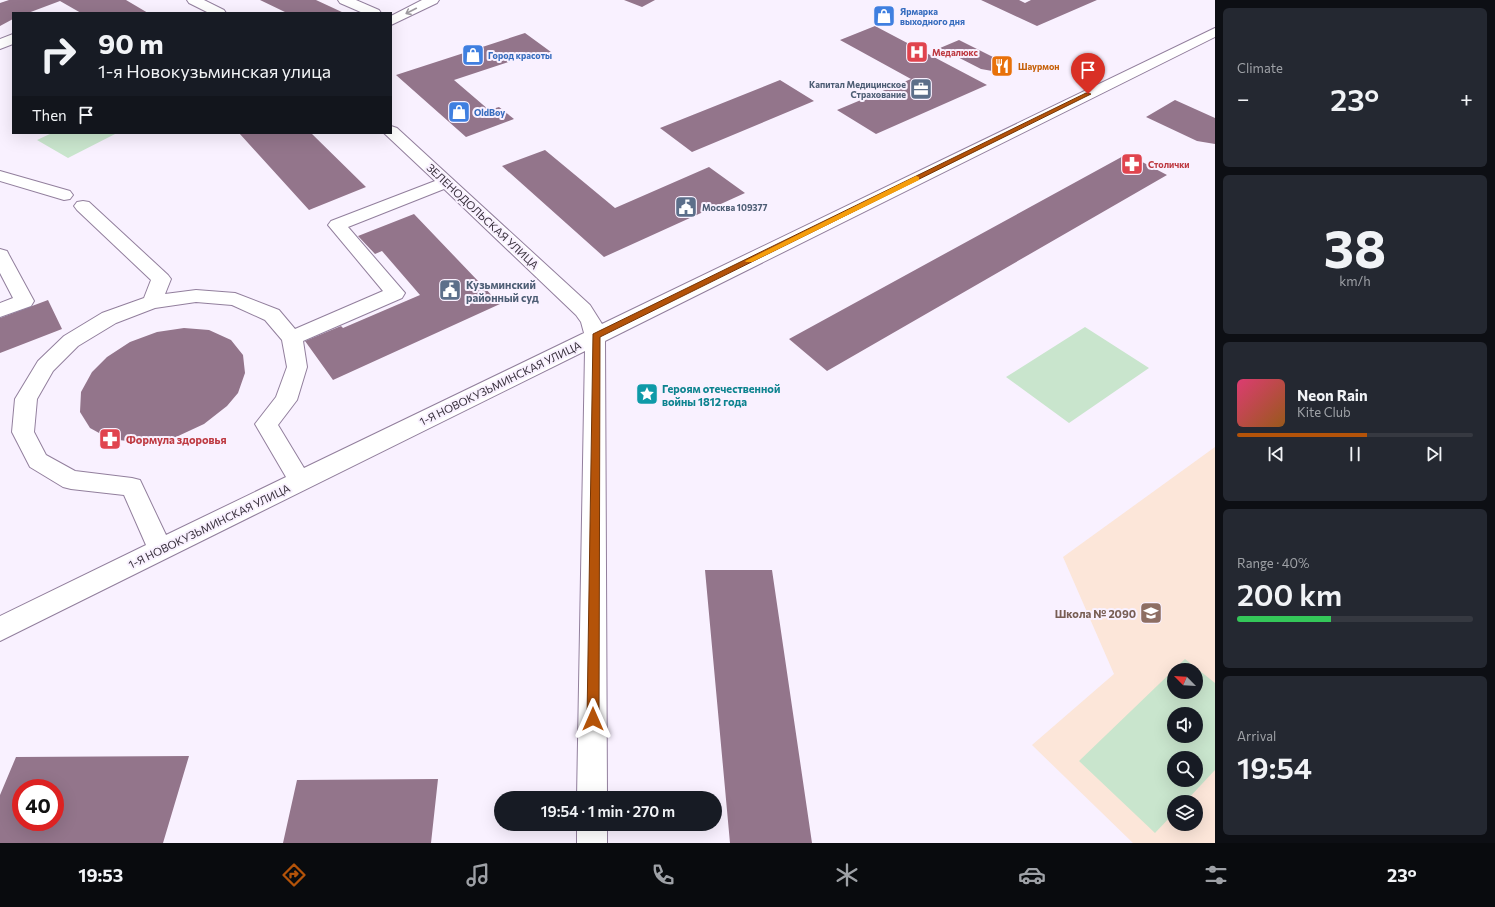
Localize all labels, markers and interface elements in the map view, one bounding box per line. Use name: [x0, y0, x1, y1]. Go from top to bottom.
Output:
shop icon: Ярмарка выходного дня: [871, 3, 897, 29]
place label: Ярмарка выходного дня: [900, 6, 965, 27]
one-way arrow: [406, 7, 418, 15]
text: 90 m: [98, 26, 164, 60]
icon: right: [32, 28, 84, 80]
hospital icon: Медалюкс: [904, 39, 930, 65]
shop icon: Город красоты: [460, 42, 486, 68]
place label: Медалюкс: [932, 47, 978, 58]
place label: Город красоты: [488, 50, 552, 61]
restaurant icon: Шаурмон: [989, 53, 1015, 79]
pin: [1071, 53, 1105, 94]
icon: arrive: [1077, 59, 1099, 81]
text: 1-я Новокузьминская улица: [98, 60, 331, 82]
text: Climate: [1237, 60, 1283, 76]
place label: Шаурмон: [1018, 61, 1060, 72]
office icon: Капитал Медицинское Страхование: [908, 76, 934, 102]
place label: Капитал Медицинское Страхование: [809, 79, 906, 100]
text: 23°: [1330, 80, 1379, 117]
text: −: [1237, 85, 1250, 112]
text: +: [1460, 85, 1473, 112]
shop icon: OldBoy: [446, 99, 472, 125]
icon: arrive: [75, 104, 97, 126]
text: Then: [32, 106, 67, 124]
place label: OldBoy: [474, 107, 505, 118]
pharmacy icon: Столички: [1119, 151, 1145, 177]
place label: Столички: [1148, 159, 1190, 170]
street label: ЗЕЛЕНОДОЛЬСКАЯ УЛИЦА: [424, 161, 542, 272]
public building icon: Москва 109377: [673, 194, 699, 220]
place label: Москва 109377: [702, 202, 767, 213]
text: 38: [1324, 215, 1386, 279]
text: km/h: [1339, 273, 1371, 289]
public building icon: Кузьминский районный суд: [437, 277, 463, 303]
place label: Кузьминский районный суд: [466, 278, 539, 304]
street label: 1-Я НОВОКУЗЬМИНСКАЯ УЛИЦА: [417, 338, 583, 428]
place icon: Героям отечественной войны 1812 года: [634, 381, 660, 407]
place label: Героям отечественной войны 1812 года: [662, 382, 780, 408]
text: Neon Rain: [1297, 386, 1368, 404]
text: Kite Club: [1297, 404, 1351, 420]
pharmacy icon: Формула здоровья: [97, 426, 123, 452]
place label: Формула здоровья: [126, 433, 227, 446]
icon: previous: [1265, 443, 1287, 465]
icon: pause: [1344, 443, 1366, 465]
icon: next: [1423, 443, 1445, 465]
street label: 1-Я НОВОКУЗЬМИНСКАЯ УЛИЦА: [126, 481, 292, 571]
text: Range · 40%: [1237, 555, 1309, 571]
text: 200 km: [1237, 575, 1342, 612]
school or university icon: Школа № 2090: [1138, 600, 1164, 626]
place label: Школа № 2090: [1055, 607, 1136, 620]
north arrow: [1167, 663, 1203, 699]
map controls: [1167, 663, 1203, 831]
position arrow: [572, 698, 614, 740]
button: sound: [1167, 707, 1203, 743]
text: Arrival: [1237, 728, 1276, 744]
text: 19:54: [1237, 748, 1312, 785]
button: search: [1167, 751, 1203, 787]
speed limit sign: 40: [12, 779, 64, 831]
button: layers: [1167, 795, 1203, 831]
text: 19:54 · 1 min · 270 m: [541, 802, 675, 820]
icon: directions: [280, 861, 308, 889]
icon: music: [464, 861, 492, 889]
icon: phone: [649, 861, 677, 889]
icon: climate: [833, 861, 861, 889]
icon: car: [1018, 861, 1046, 889]
icon: filters: [1202, 861, 1230, 889]
text: 19:53: [78, 864, 123, 886]
text: 23°: [1387, 864, 1417, 886]

